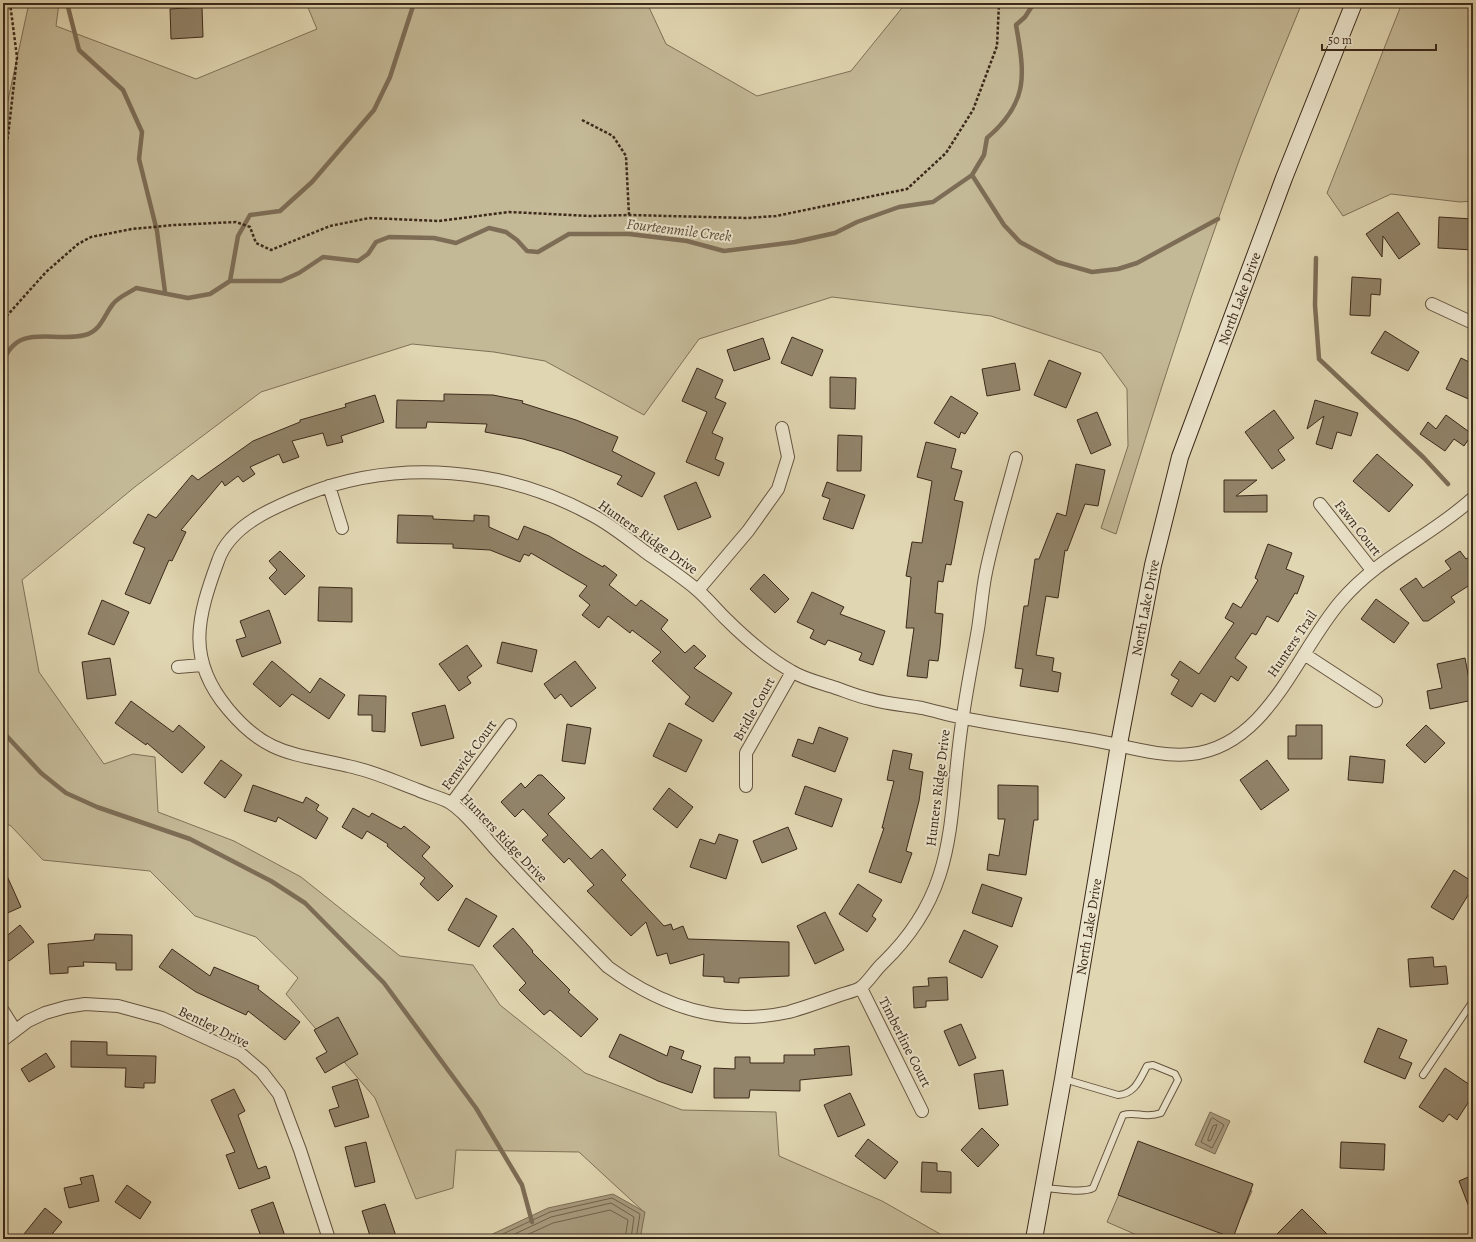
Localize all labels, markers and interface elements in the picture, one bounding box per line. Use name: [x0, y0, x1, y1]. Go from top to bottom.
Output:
scale bar: [1322, 26, 1436, 52]
text: 50 m: [1328, 32, 1352, 48]
water label: Fourteenmile Creek: [625, 214, 733, 246]
street label: North Lake Drive: [1213, 249, 1265, 348]
street label: Hunters Ridge Drive: [594, 495, 702, 579]
street label: Fawn Court: [1330, 496, 1386, 560]
street label: North Lake Drive: [1126, 557, 1164, 658]
street label: Hunters Trail: [1263, 606, 1322, 681]
street label: Bridle Court: [729, 673, 780, 744]
street label: Fenwick Court: [437, 716, 501, 794]
street label: Hunters Ridge Drive: [921, 728, 955, 848]
street label: Hunters Ridge Drive: [456, 789, 552, 887]
street label: North Lake Drive: [1071, 877, 1106, 977]
street label: Timberline Court: [874, 994, 936, 1091]
street label: Bentley Drive: [175, 1002, 253, 1052]

